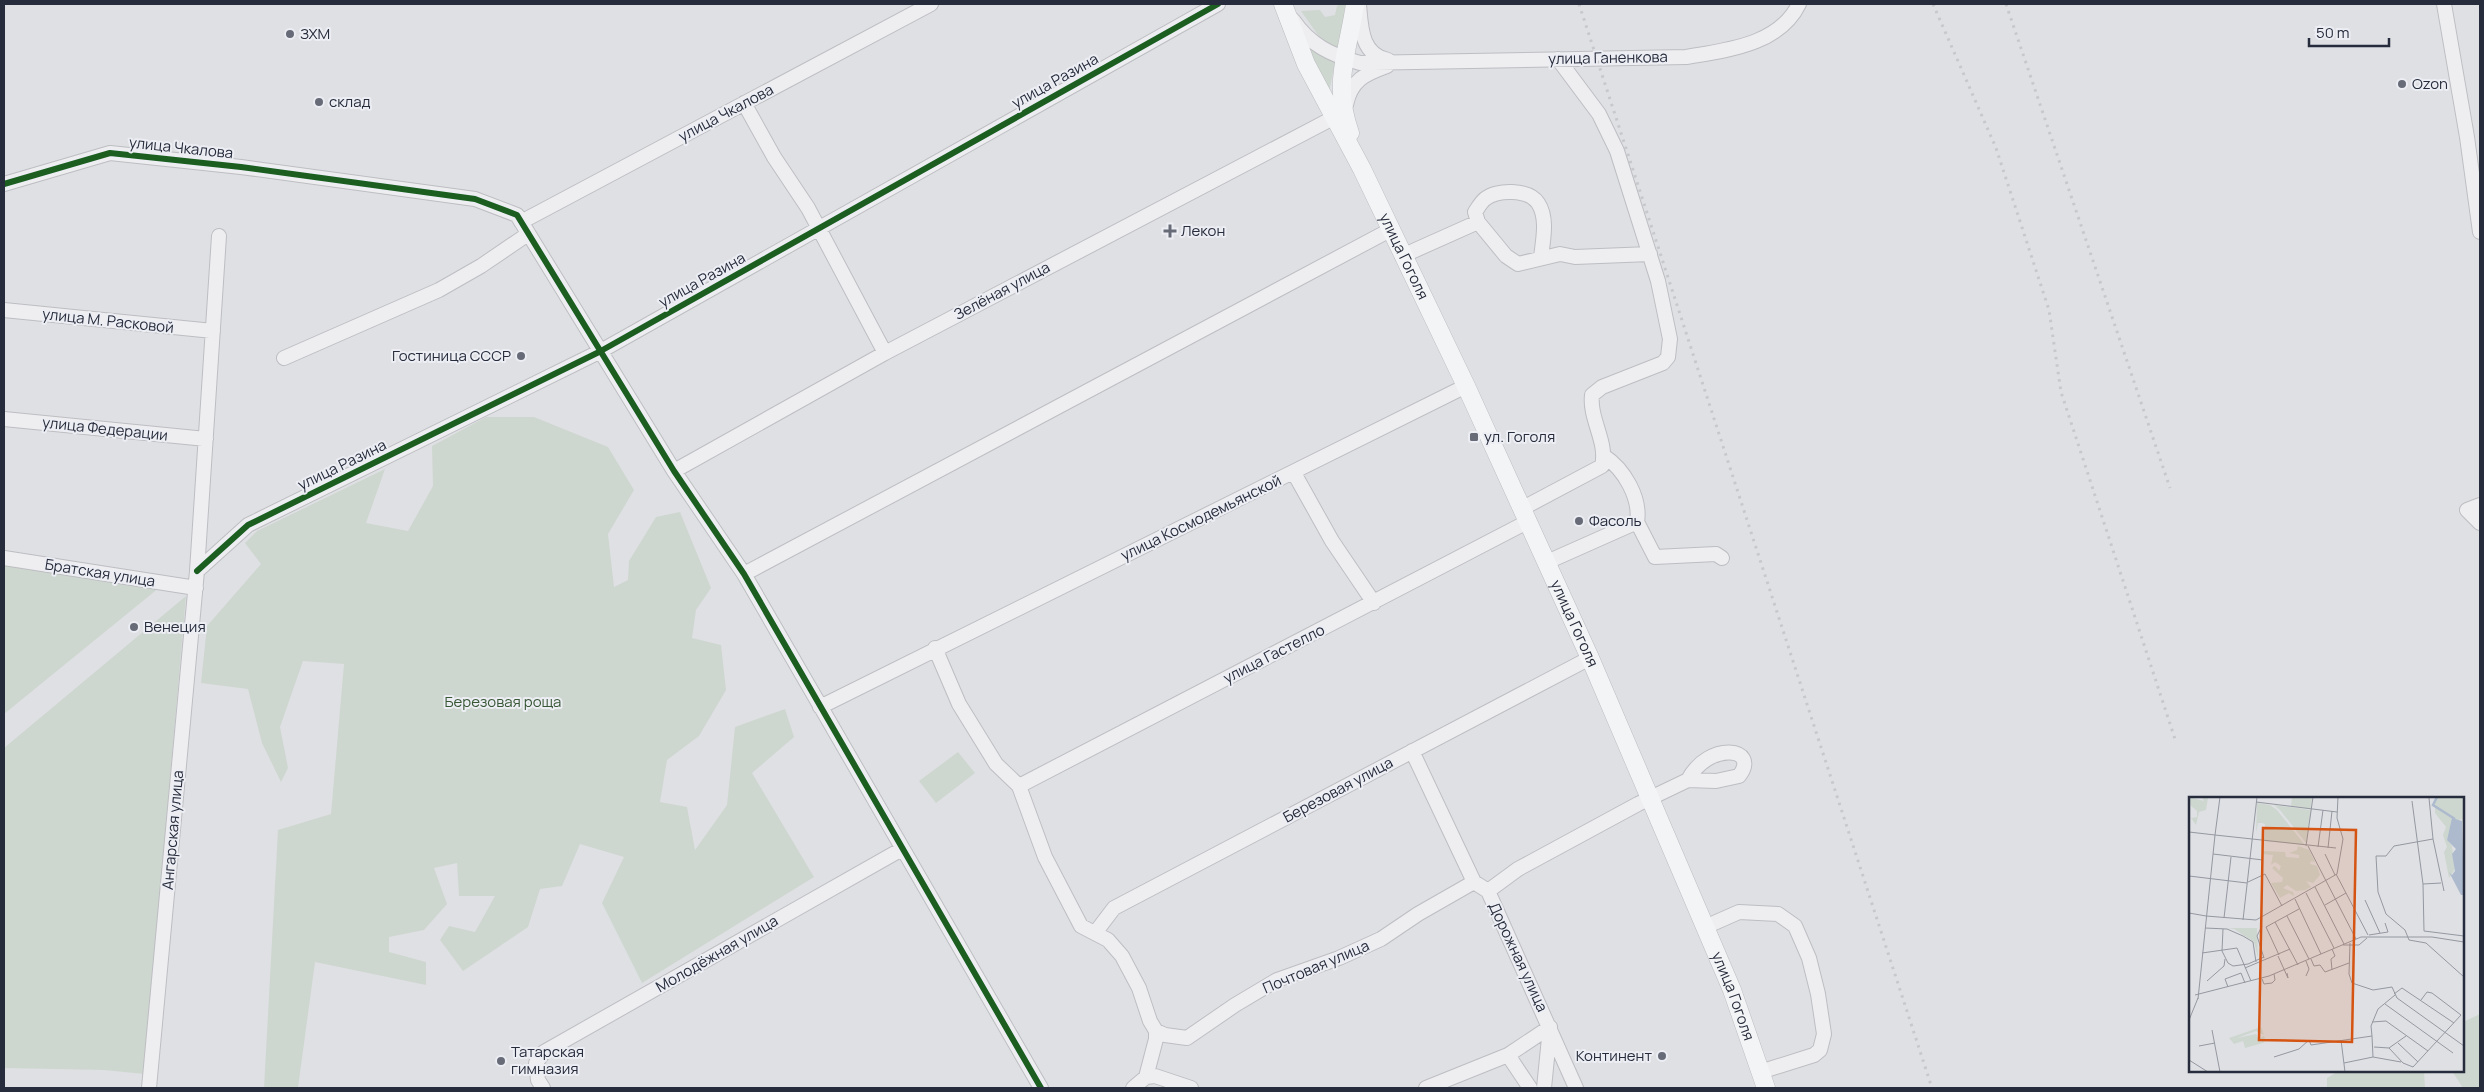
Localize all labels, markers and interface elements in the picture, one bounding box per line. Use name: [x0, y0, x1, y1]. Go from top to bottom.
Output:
scale bar: [2309, 15, 2389, 47]
text: 50 m: [2316, 22, 2350, 43]
place label: ЗХМ: [300, 23, 330, 44]
marker: ЗХМ: [284, 28, 296, 40]
street label: улица Ганенкова: [1548, 46, 1668, 69]
street label: улица Разина: [1008, 48, 1102, 113]
place label: Ozon: [2412, 73, 2448, 94]
marker: Ozon: [2396, 78, 2408, 90]
street label: улица Чкалова: [675, 79, 777, 146]
place label: склад: [329, 91, 371, 112]
marker: склад: [313, 96, 325, 108]
street label: улица Чкалова: [128, 132, 234, 163]
street label: улица Гоголя: [1375, 209, 1434, 303]
place label: Лекон: [1181, 220, 1225, 241]
marker: Лекон: [1163, 224, 1177, 238]
street label: улица Разина: [655, 247, 749, 312]
street label: Зелёная улица: [950, 256, 1053, 325]
street label: улица М. Расковой: [41, 303, 175, 338]
place label: Гостиница СССР: [392, 345, 511, 366]
marker: Гостиница СССР: [515, 350, 527, 362]
street label: улица Федерации: [41, 411, 169, 446]
place label: ул. Гоголя: [1484, 426, 1555, 447]
marker: ул. Гоголя: [1468, 431, 1480, 443]
street label: улица Разина: [294, 434, 390, 495]
street label: улица Космодемьянской: [1117, 469, 1285, 566]
place label: Фасоль: [1589, 510, 1642, 531]
marker: Фасоль: [1573, 515, 1585, 527]
street label: Братская улица: [43, 553, 157, 592]
street label: улица Гоголя: [1546, 576, 1604, 670]
place label: Венеция: [144, 616, 206, 637]
street label: улица Гастелло: [1219, 619, 1328, 688]
marker: Венеция: [128, 621, 140, 633]
park label: Березовая роща: [445, 691, 561, 712]
street label: Березовая улица: [1279, 752, 1396, 827]
street label: Ангарская улица: [157, 769, 188, 891]
inset map: [2189, 797, 2464, 1072]
street label: Дорожная улица: [1484, 898, 1553, 1015]
street label: Молодёжная улица: [652, 910, 782, 997]
street label: Почтовая улица: [1259, 935, 1372, 998]
street label: улица Гоголя: [1707, 948, 1760, 1043]
place label: Татарская гимназия: [511, 1041, 584, 1079]
place label: Континент: [1576, 1045, 1652, 1066]
marker: Континент: [1656, 1050, 1668, 1062]
marker: Татарская гимназия: [495, 1055, 507, 1067]

